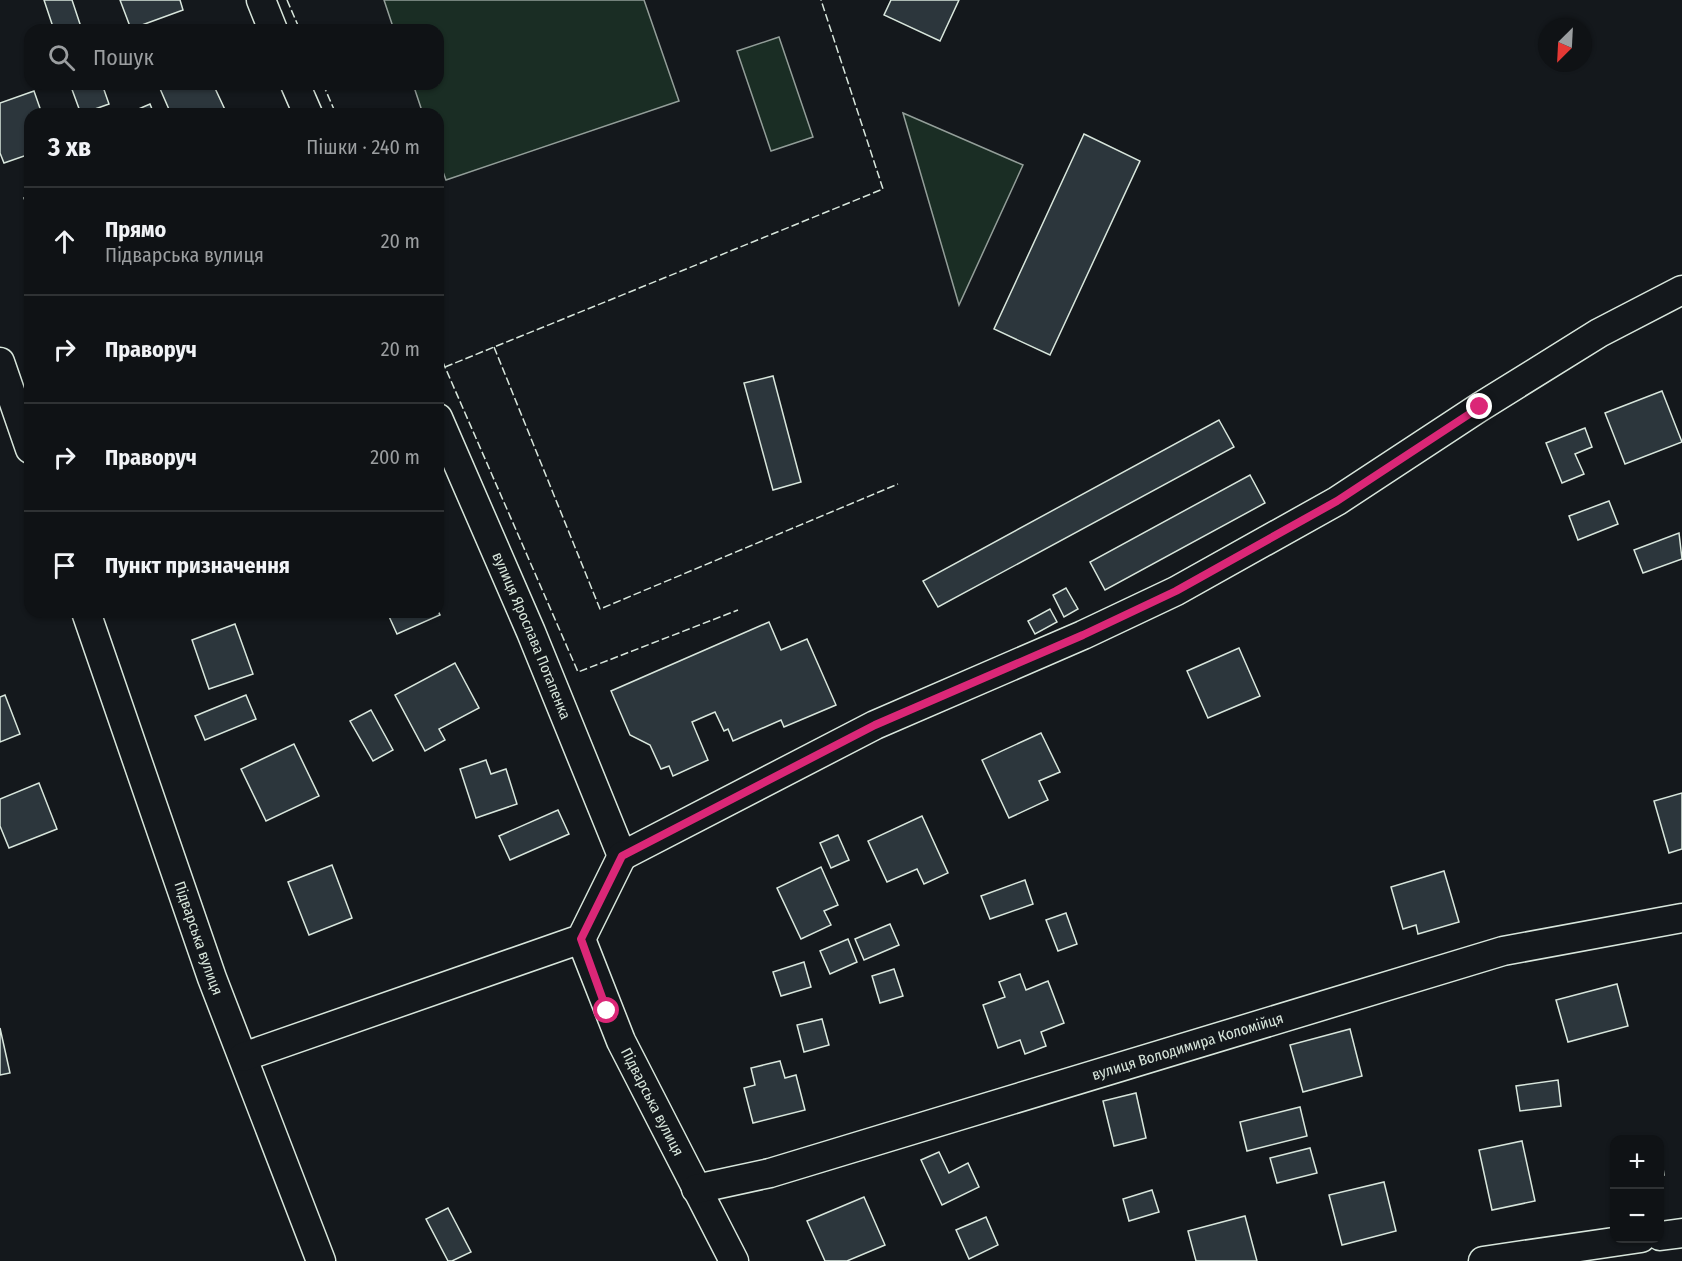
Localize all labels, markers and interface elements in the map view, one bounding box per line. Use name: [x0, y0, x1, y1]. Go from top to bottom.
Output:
north arrow: [1538, 18, 1592, 72]
search box: [24, 24, 444, 90]
icon: search: [45, 41, 78, 74]
text: Пошук: [93, 44, 154, 71]
text: 3 хв: [48, 132, 91, 163]
text: Пішки · 240 m: [306, 135, 420, 159]
text: Прямо: [105, 216, 166, 243]
icon: ahead: [48, 225, 81, 258]
text: 20 m: [381, 229, 420, 253]
text: Підварська вулиця: [105, 243, 264, 267]
icon: right: [48, 333, 81, 366]
text: Праворуч: [105, 336, 197, 363]
text: 20 m: [381, 337, 420, 361]
route end: [1466, 393, 1492, 419]
icon: right: [48, 441, 81, 474]
text: Праворуч: [105, 444, 197, 471]
text: 200 m: [370, 445, 420, 469]
icon: arrive: [48, 549, 81, 582]
street label: вулиця Ярослава Потапенка: [488, 549, 575, 722]
text: Пункт призначення: [105, 552, 290, 579]
street label: Підварська вулиця: [170, 879, 227, 998]
route start: [593, 997, 619, 1023]
street label: вулиця Володимира Коломійця: [1090, 1009, 1285, 1084]
street label: Підварська вулиця: [617, 1045, 688, 1159]
map controls: [1610, 1135, 1664, 1243]
button: +: [1610, 1135, 1664, 1189]
button: −: [1610, 1189, 1664, 1243]

